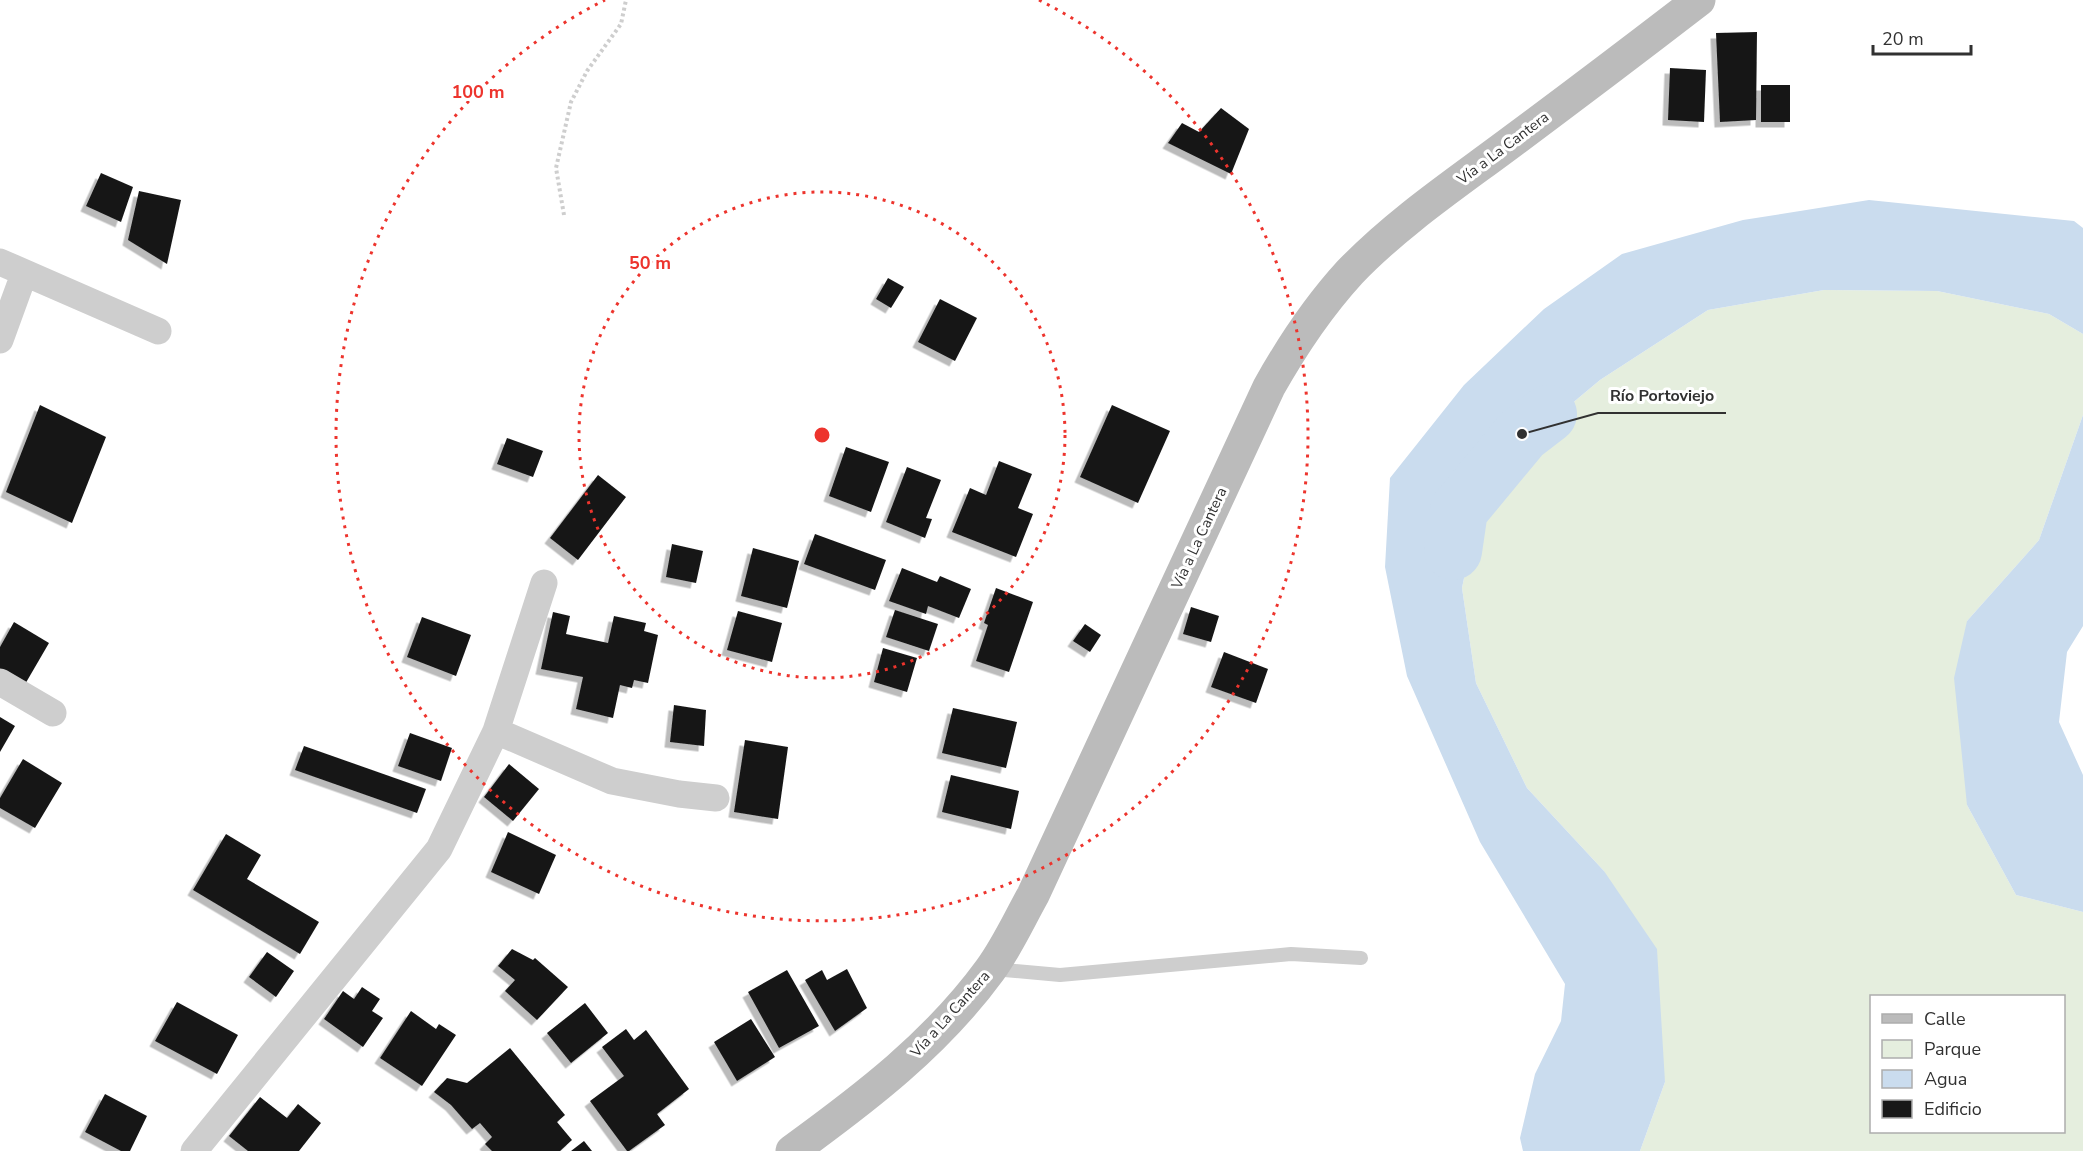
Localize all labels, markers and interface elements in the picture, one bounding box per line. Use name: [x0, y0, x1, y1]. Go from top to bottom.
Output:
scale bar: [1873, 18, 1970, 56]
text: 20 m: [1882, 27, 1924, 51]
text: 100 m: [451, 80, 505, 104]
street label: Vía a La Cantera: [1452, 107, 1553, 190]
text: 50 m: [629, 251, 671, 275]
callout: Río Portoviejo: [1598, 379, 1726, 413]
text: Río Portoviejo: [1610, 385, 1714, 407]
centre of rings: [812, 425, 832, 445]
street label: Vía a La Cantera: [1166, 484, 1231, 593]
street label: Vía a La Cantera: [905, 966, 994, 1062]
legend: [1870, 995, 2065, 1133]
text: Calle: [1924, 1007, 1966, 1031]
text: Parque: [1924, 1037, 1981, 1061]
text: Agua: [1924, 1067, 1967, 1091]
text: Edificio: [1924, 1097, 1982, 1121]

